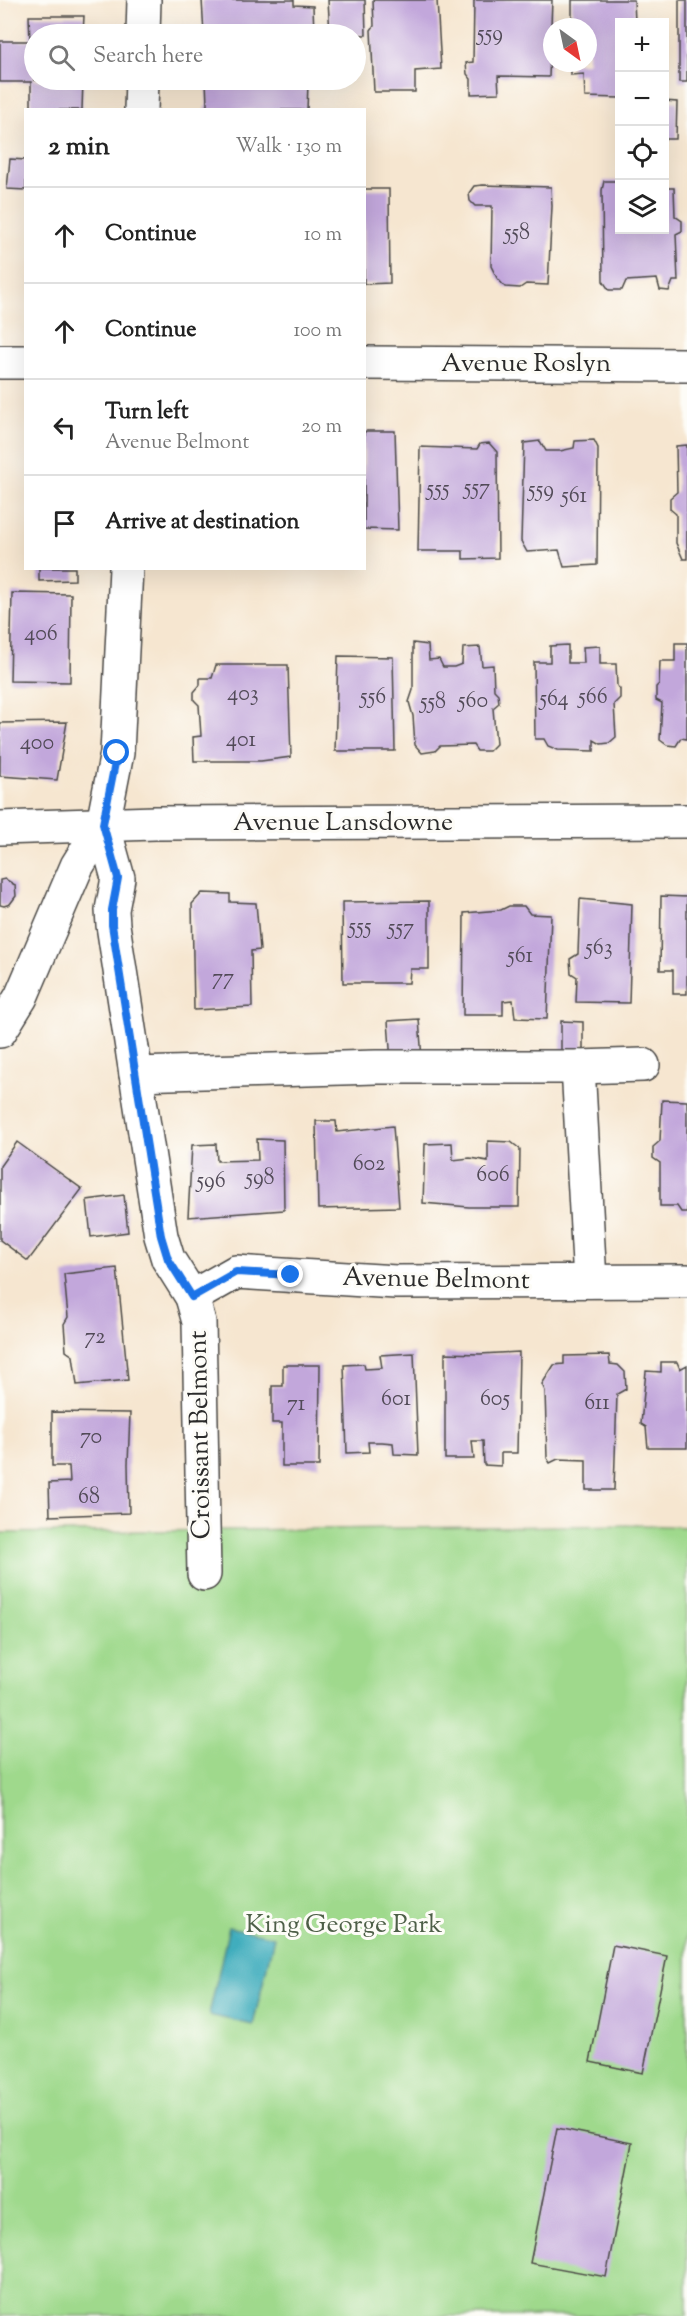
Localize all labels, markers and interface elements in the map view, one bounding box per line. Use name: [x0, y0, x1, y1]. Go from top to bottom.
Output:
north arrow: [543, 18, 597, 72]
map controls: [615, 18, 669, 234]
button: +: [615, 18, 669, 72]
house number: 559: [475, 19, 503, 51]
search box: [24, 24, 366, 90]
icon: search: [45, 41, 78, 74]
text: Search here: [93, 41, 203, 73]
button: −: [615, 72, 669, 126]
button: locate: [615, 126, 669, 180]
text: 2 min: [48, 129, 110, 166]
text: Walk · 130 m: [235, 133, 342, 162]
button: layers: [615, 180, 669, 234]
house number: 558: [502, 218, 530, 250]
icon: ahead: [48, 219, 81, 252]
text: Continue: [105, 219, 196, 251]
text: 10 m: [304, 221, 342, 250]
icon: ahead: [48, 315, 81, 348]
text: Continue: [105, 315, 196, 347]
text: 100 m: [293, 317, 342, 346]
street label: Avenue Roslyn: [441, 346, 611, 383]
text: Turn left: [105, 397, 188, 429]
icon: left: [48, 411, 81, 444]
text: 20 m: [301, 413, 342, 442]
text: Avenue Belmont: [105, 429, 249, 458]
house number: 557: [462, 473, 490, 505]
house number: 555: [425, 474, 450, 506]
house number: 559: [526, 475, 554, 507]
house number: 561: [559, 481, 587, 513]
icon: arrive: [48, 507, 81, 540]
text: Arrive at destination: [105, 507, 300, 539]
house number: 406: [24, 619, 58, 651]
house number: 403: [227, 679, 259, 711]
house number: 556: [358, 682, 386, 714]
house number: 566: [576, 682, 608, 714]
house number: 564: [537, 684, 569, 716]
house number: 560: [456, 686, 488, 718]
house number: 558: [418, 687, 446, 719]
house number: 401: [226, 725, 256, 757]
house number: 400: [20, 728, 54, 760]
route start: [103, 739, 129, 765]
street label: Avenue Lansdowne: [233, 805, 453, 842]
house number: 555: [347, 912, 372, 944]
house number: 557: [386, 913, 414, 945]
house number: 563: [583, 933, 613, 965]
house number: 561: [505, 941, 533, 973]
house number: 77: [212, 963, 234, 995]
house number: 602: [353, 1149, 385, 1181]
house number: 606: [476, 1160, 510, 1192]
house number: 598: [243, 1163, 275, 1195]
house number: 596: [194, 1166, 226, 1198]
street label: Avenue Belmont: [342, 1260, 530, 1300]
route end: [277, 1261, 303, 1287]
house number: 72: [84, 1322, 106, 1354]
street label: Croissant Belmont: [181, 1330, 221, 1540]
house number: 601: [381, 1384, 411, 1416]
house number: 605: [480, 1384, 511, 1416]
house number: 611: [584, 1388, 610, 1420]
house number: 71: [287, 1389, 306, 1421]
house number: 70: [80, 1422, 102, 1454]
house number: 68: [78, 1482, 100, 1514]
park label: King George Park: [246, 1907, 442, 1944]

